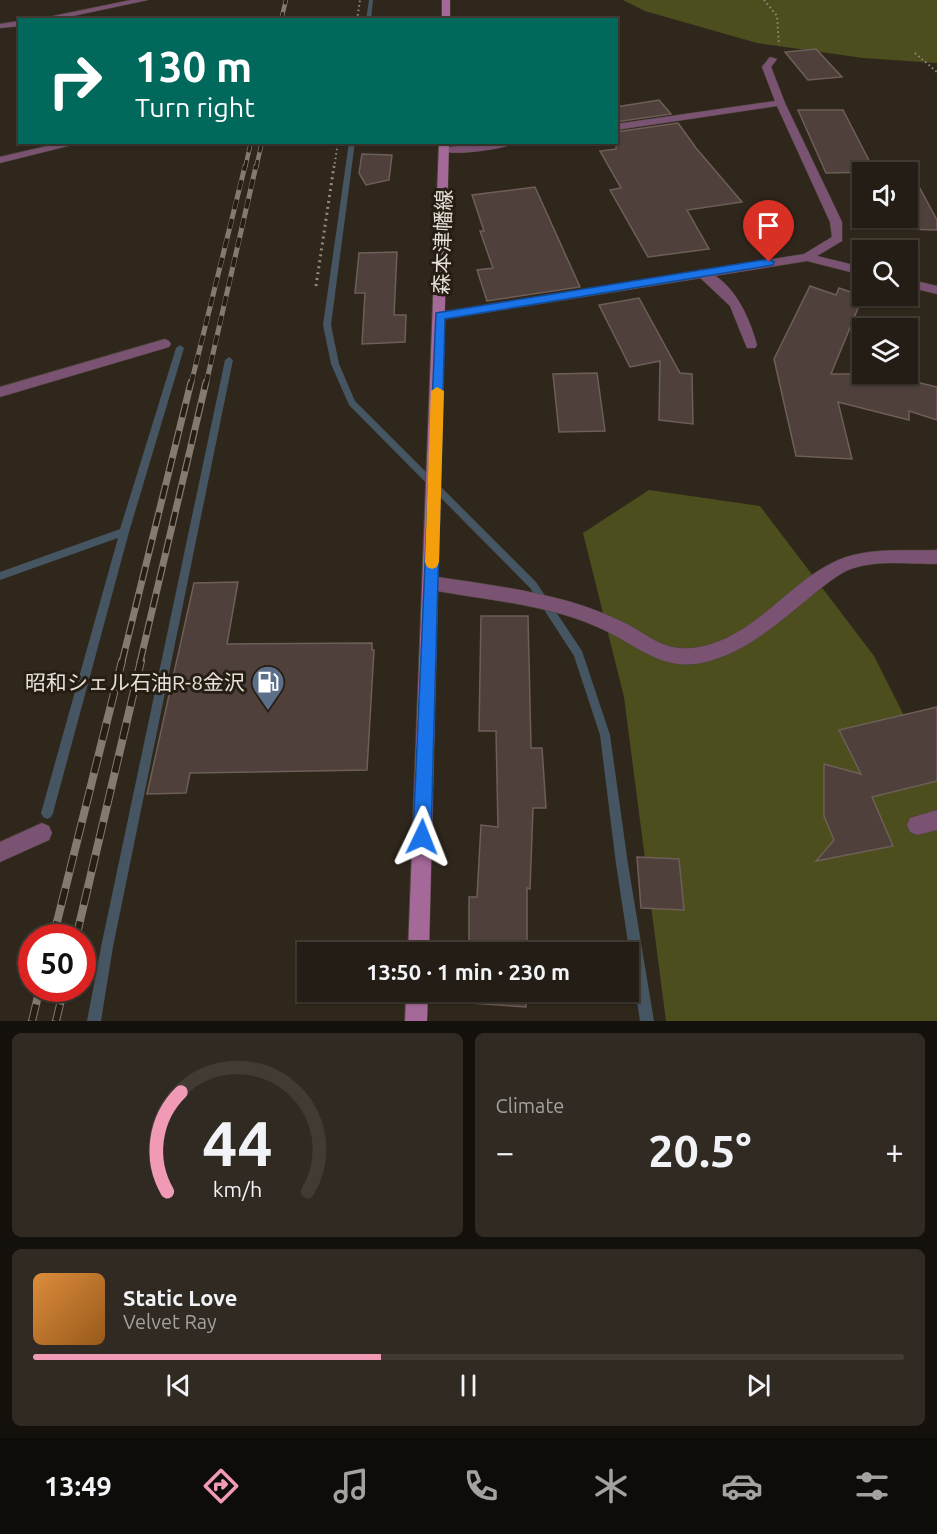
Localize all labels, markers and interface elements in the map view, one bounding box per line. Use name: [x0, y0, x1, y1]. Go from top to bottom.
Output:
icon: right: [36, 42, 114, 120]
text: 130 m: [135, 43, 252, 90]
text: Turn right: [135, 92, 255, 122]
map controls: [852, 162, 918, 384]
button: sound: [852, 162, 918, 228]
street label: 森本津幡線: [428, 189, 456, 295]
pin: [743, 200, 794, 262]
icon: arrive: [752, 209, 785, 242]
button: search: [852, 240, 918, 306]
button: layers: [852, 318, 918, 384]
fuel station icon: 昭和シェル石油R-8金沢: [250, 664, 286, 711]
place label: 昭和シェル石油R-8金沢: [25, 670, 245, 694]
position arrow: [390, 805, 454, 869]
speed limit sign: 50: [18, 924, 96, 1002]
text: 13:50 · 1 min · 230 m: [366, 959, 570, 984]
text: Climate: [496, 1094, 564, 1117]
text: 44: [202, 1108, 272, 1178]
text: 20.5°: [648, 1125, 751, 1176]
text: −: [496, 1133, 514, 1170]
text: +: [885, 1133, 904, 1170]
text: km/h: [212, 1177, 262, 1201]
text: Static Love: [123, 1285, 238, 1310]
text: Velvet Ray: [123, 1310, 217, 1333]
icon: previous: [162, 1369, 195, 1402]
icon: pause: [452, 1369, 485, 1402]
icon: next: [742, 1369, 775, 1402]
icon: directions: [200, 1465, 242, 1507]
icon: music: [330, 1465, 372, 1507]
icon: phone: [460, 1465, 502, 1507]
icon: climate: [590, 1465, 632, 1507]
icon: car: [721, 1465, 763, 1507]
icon: filters: [851, 1465, 893, 1507]
text: 13:49: [44, 1471, 112, 1501]

